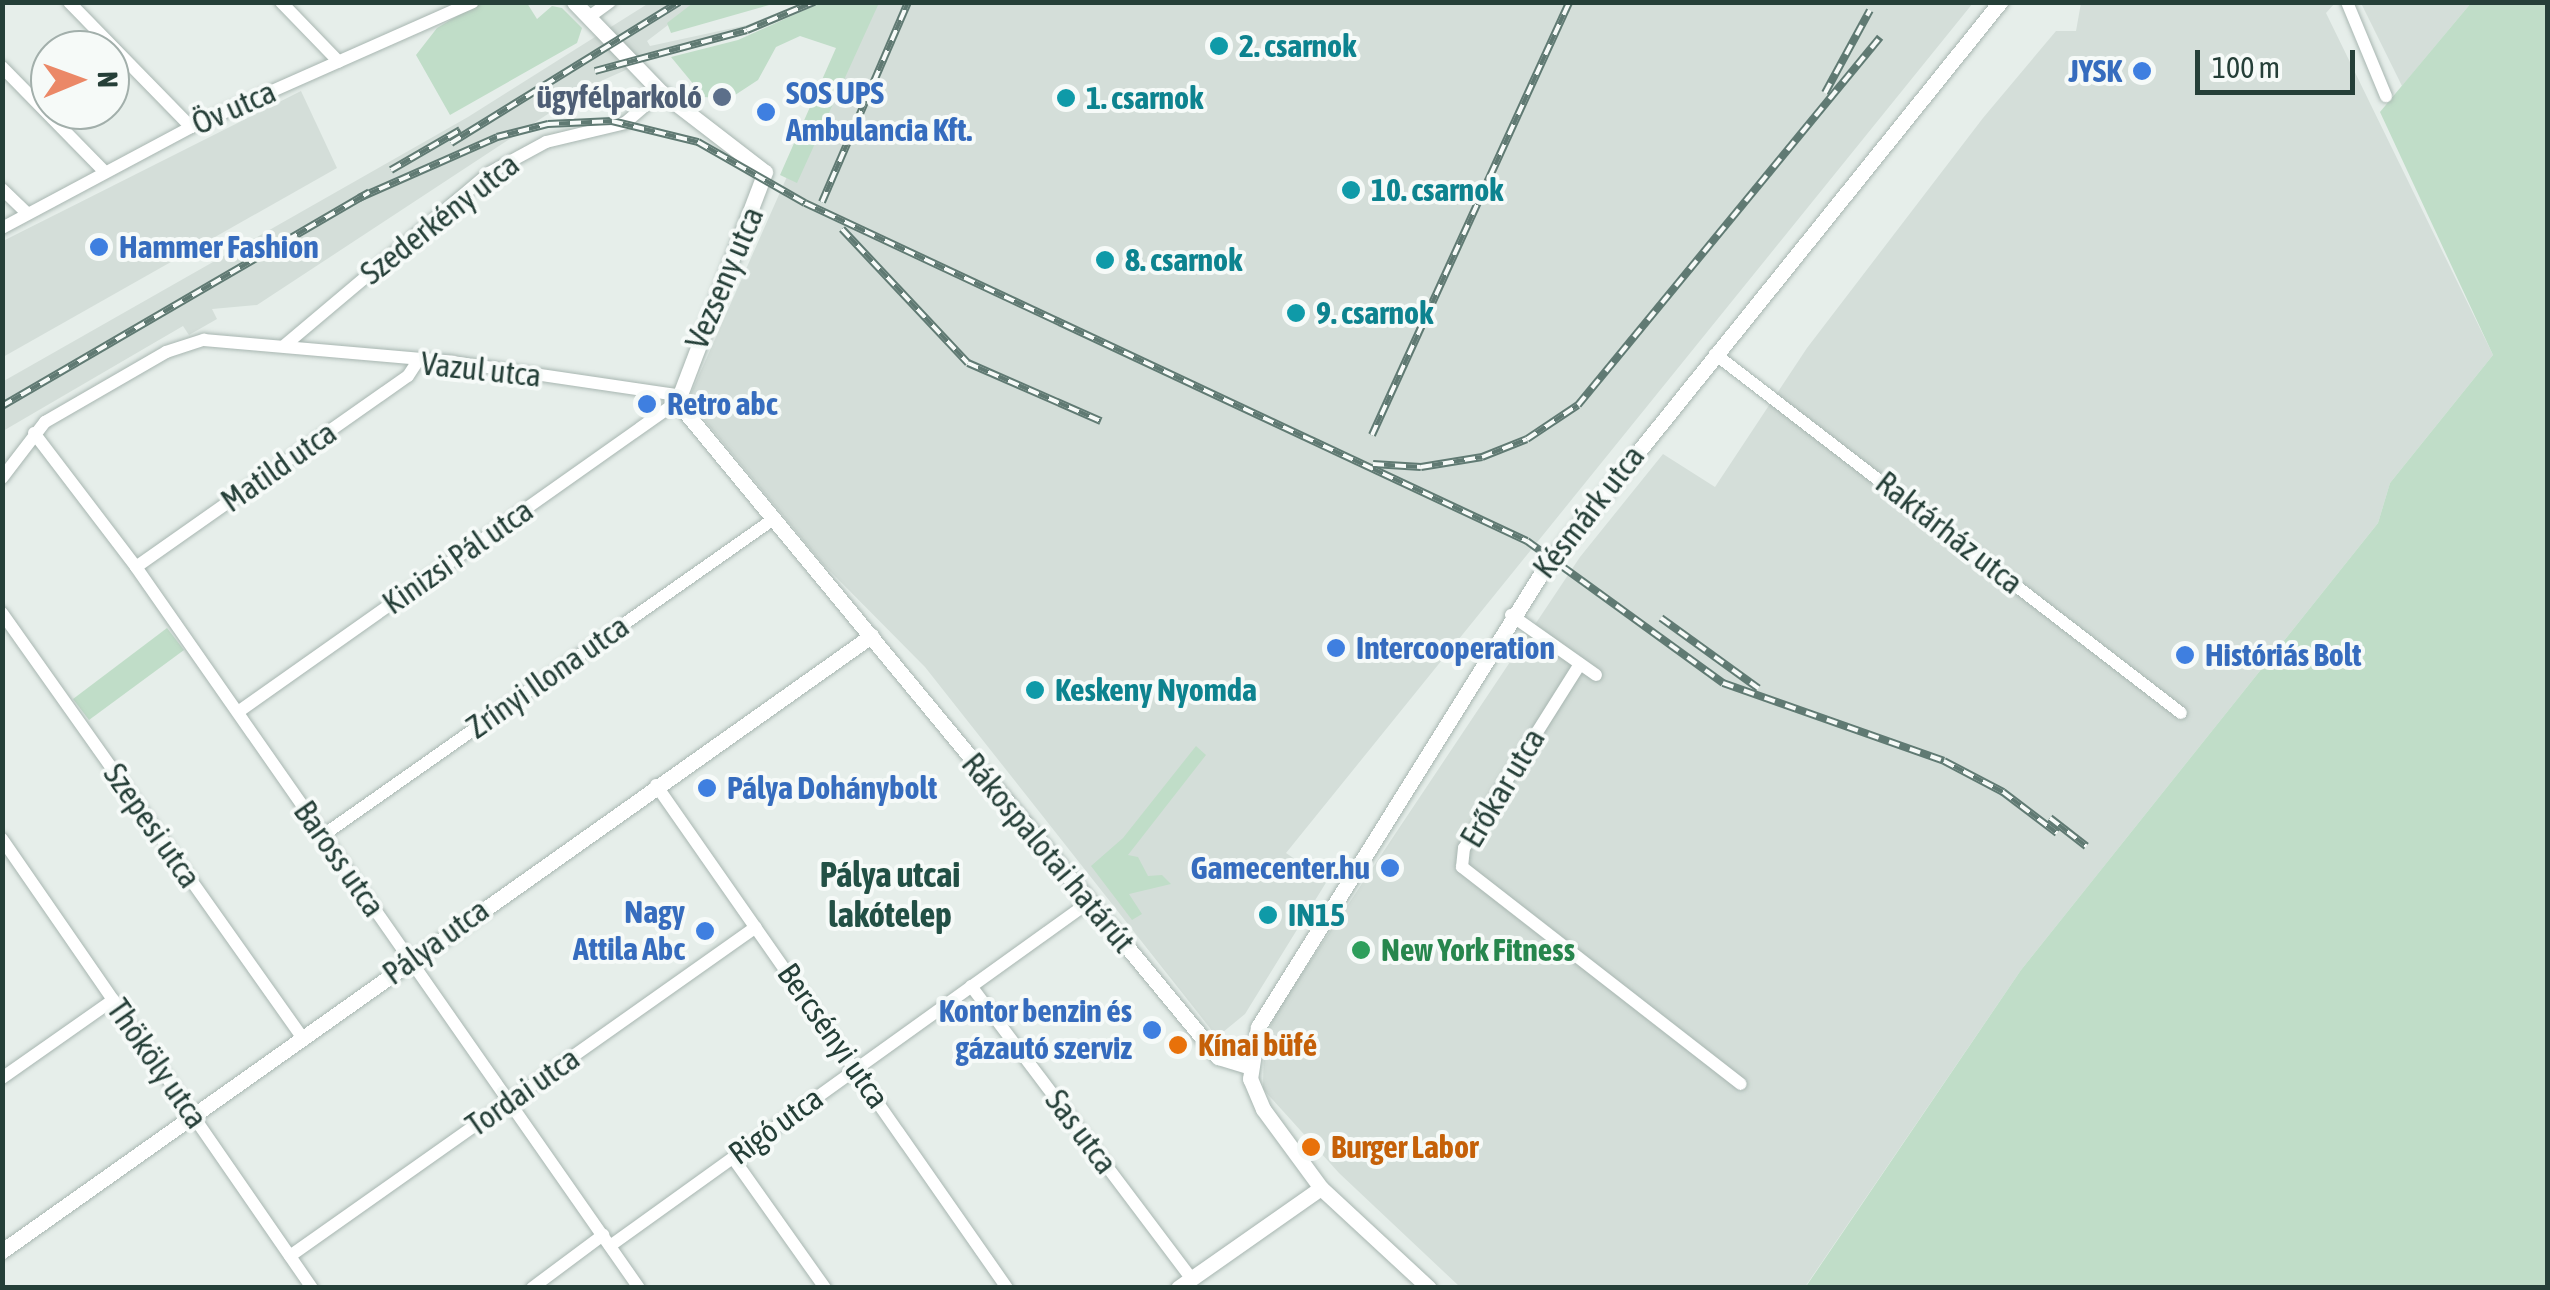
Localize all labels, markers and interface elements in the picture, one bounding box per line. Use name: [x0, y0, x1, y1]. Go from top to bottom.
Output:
place label: 2. csarnok: [1239, 27, 1356, 65]
north arrow: [30, 30, 130, 130]
scale bar: [2200, 30, 2360, 92]
marker: 2. csarnok: [1208, 35, 1230, 57]
text: 100 m: [2212, 50, 2280, 84]
place label: JYSK: [2068, 52, 2122, 90]
marker: JYSK: [2131, 60, 2153, 82]
text: N: [92, 71, 124, 88]
street label: Öv utca: [186, 73, 282, 143]
place label: SOS UPS Ambulancia Kft.: [786, 75, 972, 150]
place label: ügyfélparkoló: [537, 78, 702, 116]
place label: 1. csarnok: [1086, 79, 1203, 117]
marker: ügyfélparkoló: [711, 86, 733, 108]
marker: 1. csarnok: [1055, 87, 1077, 109]
marker: SOS UPS Ambulancia Kft.: [755, 101, 777, 123]
street label: Szederkény utca: [353, 145, 527, 293]
place label: 10. csarnok: [1371, 171, 1503, 209]
marker: 10. csarnok: [1340, 179, 1362, 201]
street label: Vezseny utca: [678, 201, 772, 355]
place label: Hammer Fashion: [119, 228, 319, 266]
marker: Hammer Fashion: [88, 236, 110, 258]
place label: 8. csarnok: [1125, 241, 1242, 279]
marker: 8. csarnok: [1094, 249, 1116, 271]
place label: 9. csarnok: [1316, 294, 1433, 332]
marker: 9. csarnok: [1285, 302, 1307, 324]
street label: Vazul utca: [419, 345, 543, 395]
place label: Retro abc: [667, 385, 777, 423]
marker: Retro abc: [636, 393, 658, 415]
street label: Matild utca: [214, 414, 344, 520]
street label: Késmárk utca: [1525, 438, 1653, 586]
street label: Raktárház utca: [1868, 464, 2030, 602]
street label: Kinizsi Pál utca: [376, 491, 540, 623]
street label: Zrínyi Ilona utca: [460, 607, 636, 747]
place label: Intercooperation: [1356, 629, 1555, 667]
place label: Históriás Bolt: [2205, 636, 2361, 674]
marker: Intercooperation: [1325, 637, 1347, 659]
marker: Históriás Bolt: [2174, 644, 2196, 666]
place label: Keskeny Nyomda: [1055, 671, 1257, 709]
marker: Keskeny Nyomda: [1024, 679, 1046, 701]
street label: Erőkar utca: [1453, 722, 1553, 854]
street label: Rákospalotai határút: [953, 746, 1143, 960]
street label: Szepesi utca: [95, 756, 209, 896]
place label: Pálya Dohánybolt: [727, 769, 937, 807]
marker: Pálya Dohánybolt: [696, 777, 718, 799]
street label: Baross utca: [285, 794, 393, 924]
place label: Gamecenter.hu: [1191, 849, 1370, 887]
district label: Pálya utcai lakótelep: [820, 853, 960, 935]
marker: Gamecenter.hu: [1379, 857, 1401, 879]
street label: Pálya utca: [376, 891, 496, 993]
place label: Nagy Attila Abc: [573, 894, 685, 969]
place label: IN15: [1288, 896, 1345, 934]
marker: IN15: [1257, 904, 1279, 926]
marker: Nagy Attila Abc: [694, 920, 716, 942]
place label: New York Fitness: [1381, 931, 1575, 969]
marker: New York Fitness: [1350, 939, 1372, 961]
street label: Bercsényi utca: [769, 956, 897, 1116]
street label: Thököly utca: [98, 992, 216, 1136]
place label: Kontor benzin és gázautó szerviz: [939, 993, 1132, 1068]
marker: Kontor benzin és gázautó szerviz: [1141, 1019, 1163, 1041]
place label: Kínai büfé: [1198, 1026, 1317, 1064]
marker: Kínai büfé: [1167, 1034, 1189, 1056]
street label: Tordai utca: [459, 1039, 587, 1145]
street label: Rigó utca: [721, 1079, 831, 1173]
street label: Sas utca: [1037, 1082, 1125, 1182]
place label: Burger Labor: [1331, 1128, 1478, 1166]
marker: Burger Labor: [1300, 1136, 1322, 1158]

